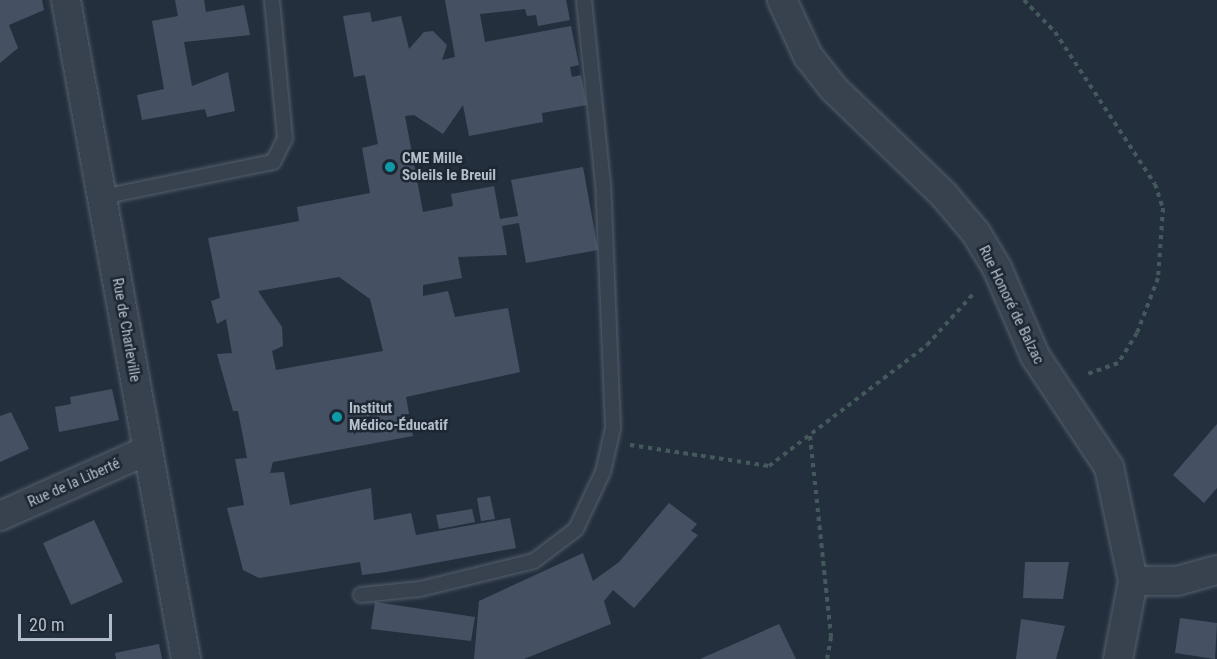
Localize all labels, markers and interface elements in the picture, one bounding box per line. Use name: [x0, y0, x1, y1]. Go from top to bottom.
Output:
place label: CME Mille Soleils le Breuil: [402, 149, 496, 184]
marker: CME Mille Soleils le Breuil: [383, 160, 397, 174]
street label: Rue Honoré de Balzac: [974, 243, 1048, 367]
street label: Rue de Charleville: [108, 277, 144, 383]
place label: Institut Médico-Éducatif: [349, 399, 448, 434]
marker: Institut Médico-Éducatif: [330, 410, 344, 424]
street label: Rue de la Liberté: [25, 455, 123, 511]
scale bar: [21, 602, 116, 640]
text: 20 m: [29, 614, 64, 635]

